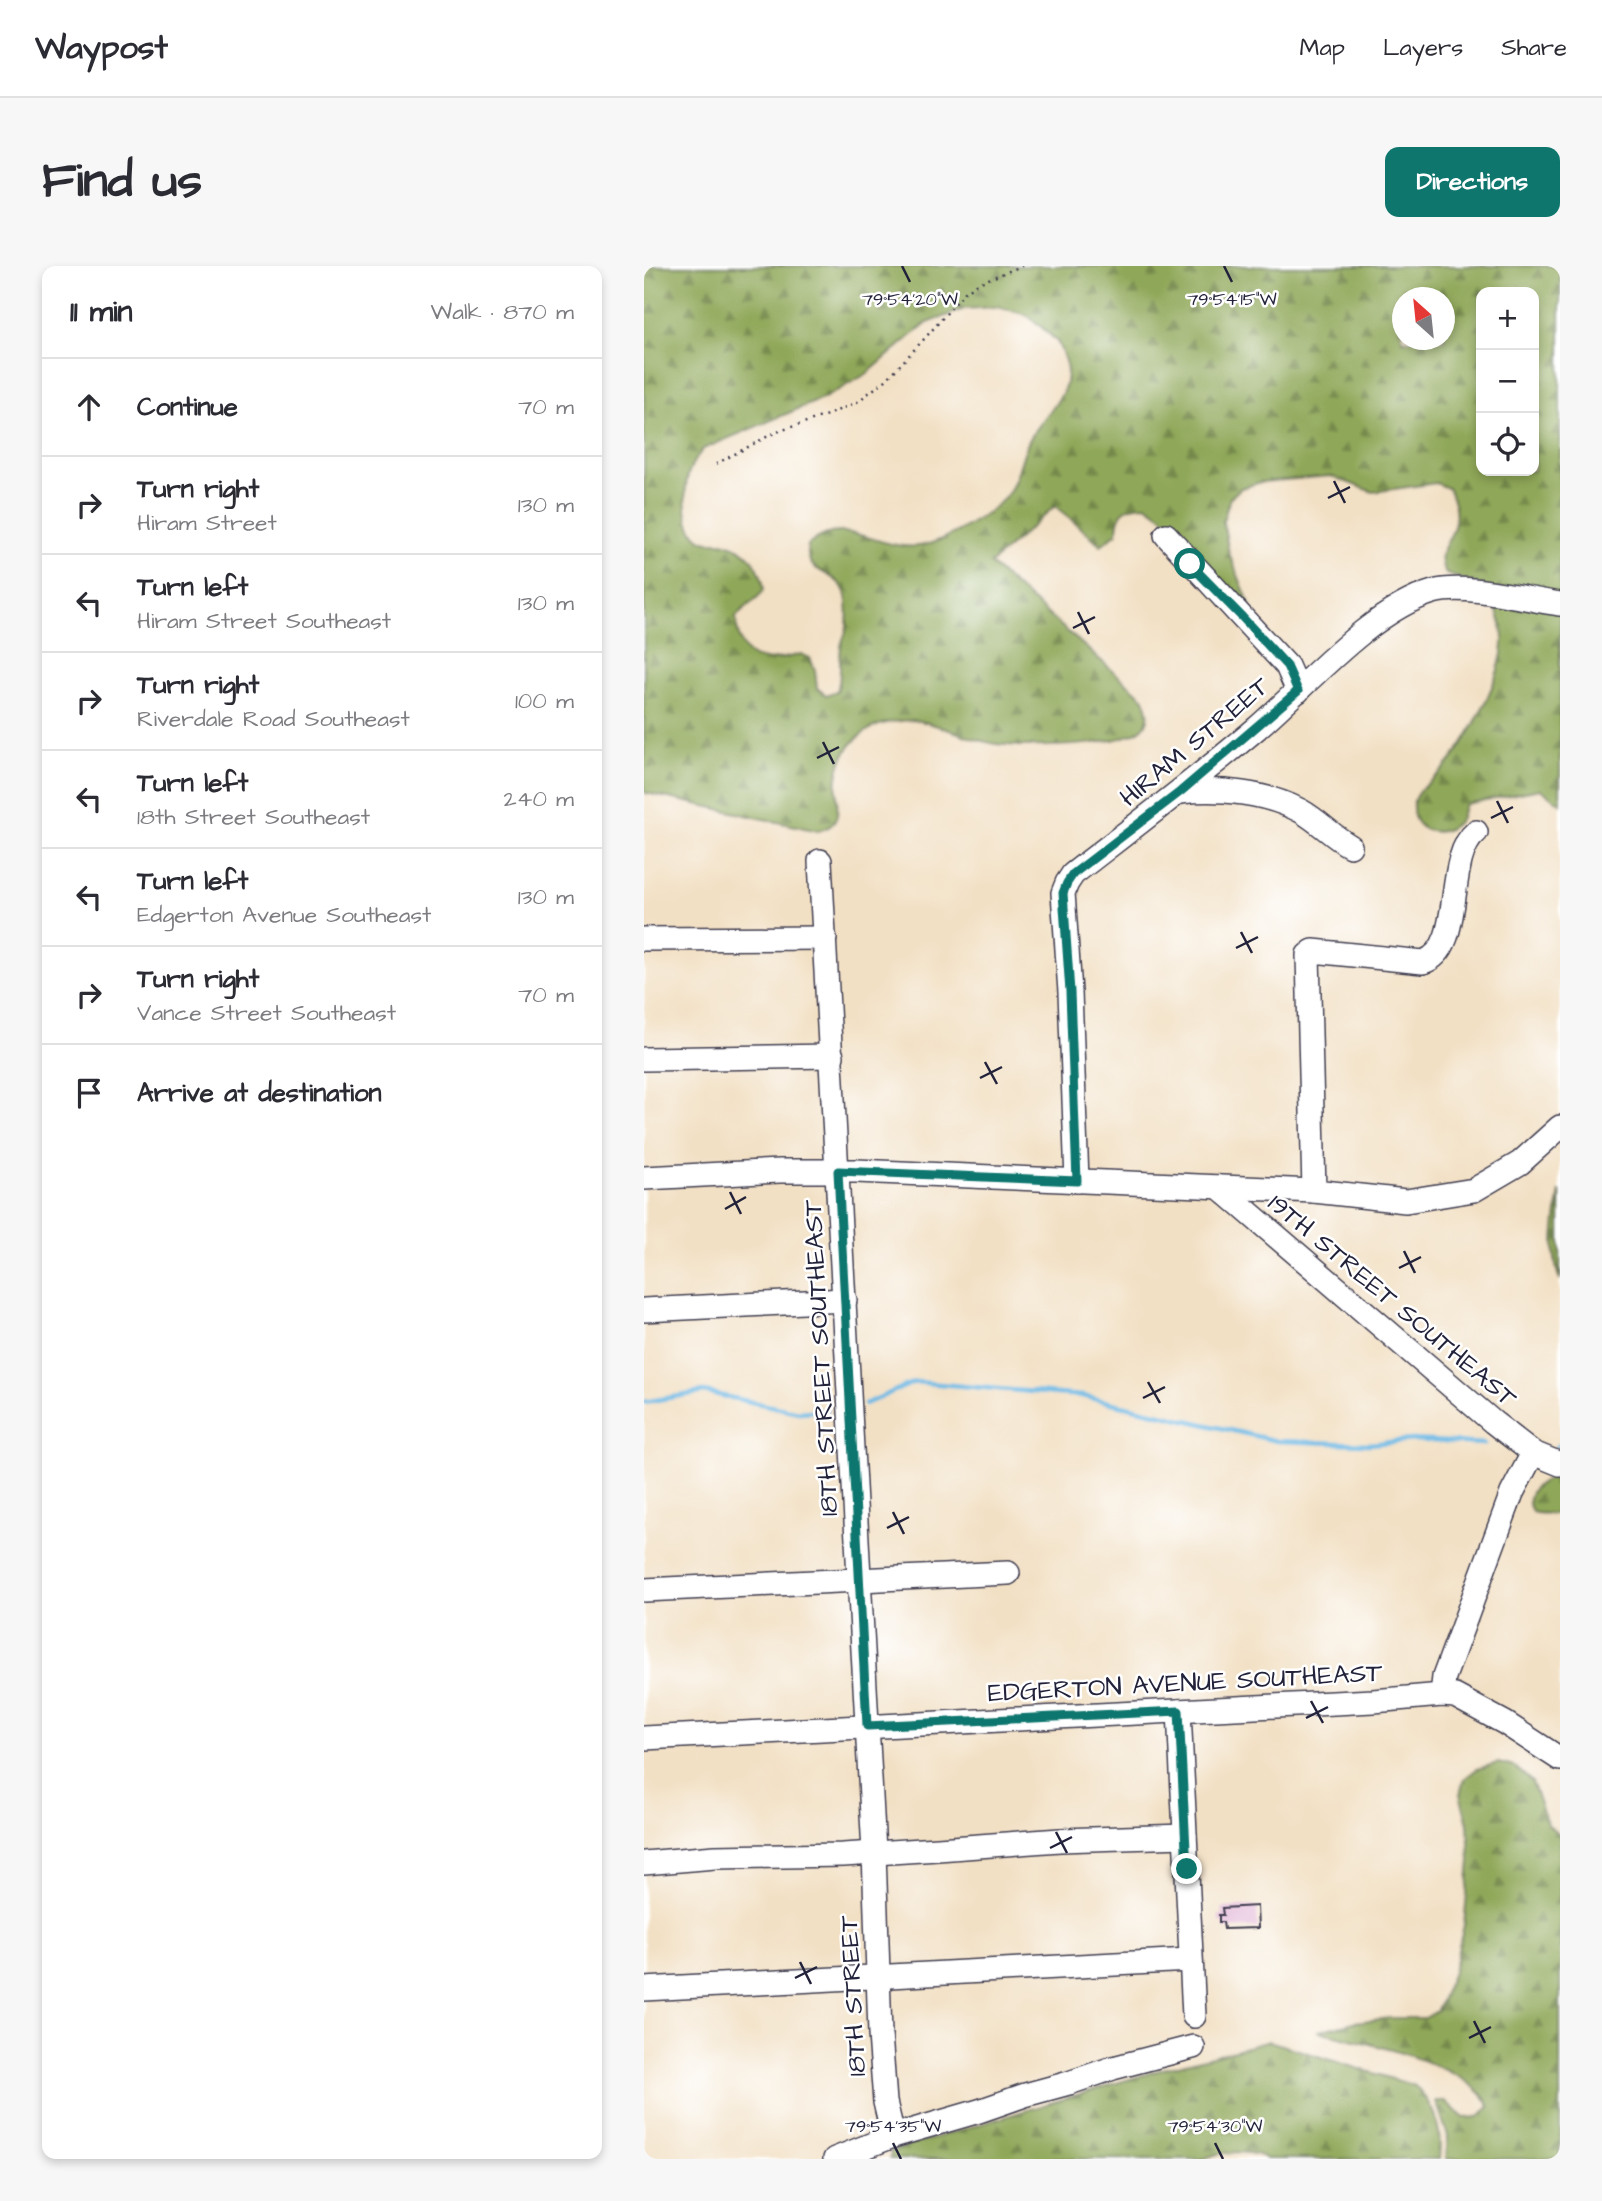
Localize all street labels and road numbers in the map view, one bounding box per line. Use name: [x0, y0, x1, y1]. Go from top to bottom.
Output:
street label: HIRAM STREET: [1112, 668, 1278, 815]
street label: 19TH STREET SOUTHEAST: [1260, 1186, 1525, 1416]
street label: 18TH STREET SOUTHEAST: [795, 1198, 847, 1517]
street label: EDGERTON AVENUE SOUTHEAST: [987, 1655, 1384, 1711]
street label: 18TH STREET: [831, 1914, 875, 2077]

